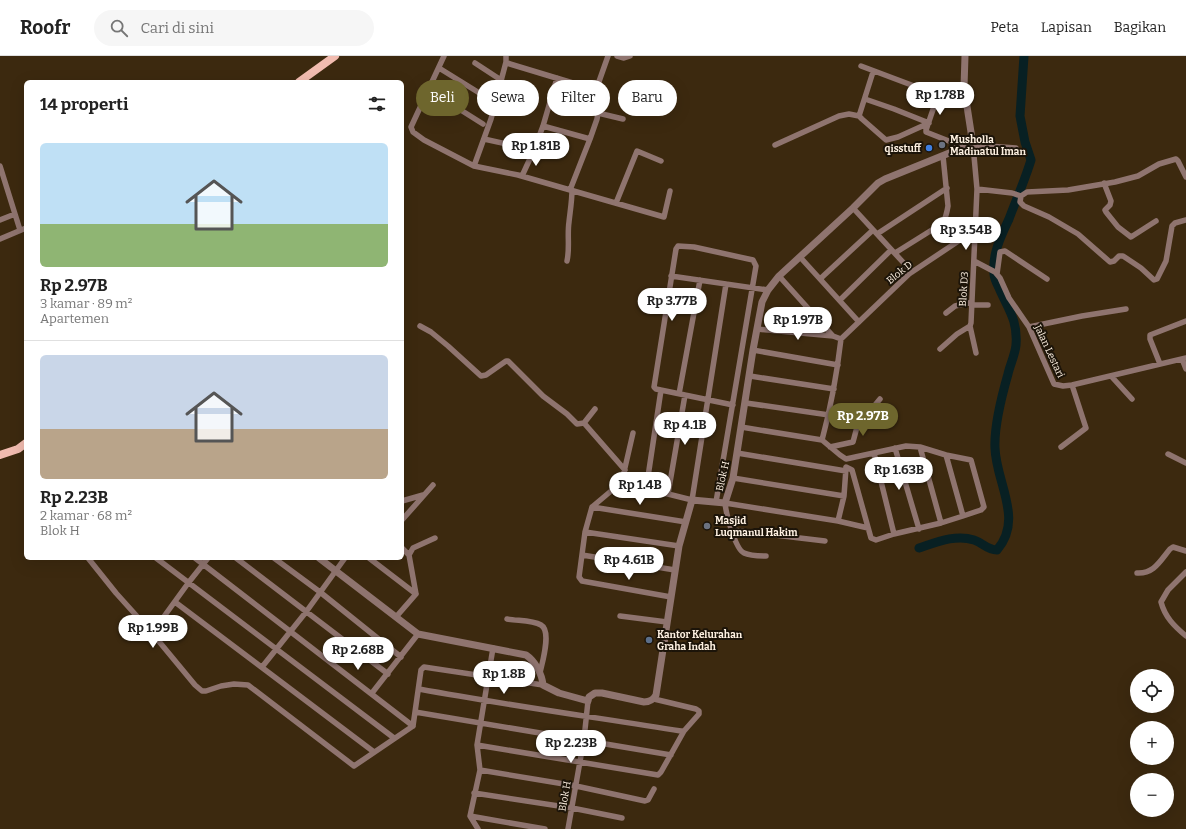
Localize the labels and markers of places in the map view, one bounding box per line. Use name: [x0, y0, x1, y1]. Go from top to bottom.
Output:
pin: Rp 1.78B: [899, 82, 981, 116]
pin: Rp 1.81B: [495, 133, 577, 167]
place label: Musholla Madinatul Iman: [950, 134, 1026, 158]
marker: Musholla Madinatul Iman: [937, 140, 947, 150]
place label: qisstuff: [885, 143, 922, 155]
marker: qisstuff: [924, 143, 934, 153]
pin: Rp 3.54B: [925, 217, 1007, 251]
pin: Rp 3.77B: [631, 288, 713, 322]
pin: Rp 1.97B: [757, 307, 839, 341]
pin: Rp 2.97B: [822, 403, 904, 437]
pin: Rp 4.1B: [648, 412, 722, 446]
pin: Rp 1.63B: [858, 457, 940, 491]
pin: Rp 1.4B: [603, 472, 677, 506]
place label: Masjid Luqmanul Hakim: [715, 515, 798, 539]
marker: Masjid Luqmanul Hakim: [702, 521, 712, 531]
pin: Rp 4.61B: [588, 547, 670, 581]
pin: Rp 1.99B: [112, 615, 194, 649]
place label: Kantor Kelurahan Graha Indah: [657, 629, 743, 653]
marker: Kantor Kelurahan Graha Indah: [644, 635, 654, 645]
pin: Rp 2.68B: [317, 637, 399, 671]
pin: Rp 1.8B: [467, 661, 541, 695]
pin: Rp 2.23B: [530, 730, 612, 764]

